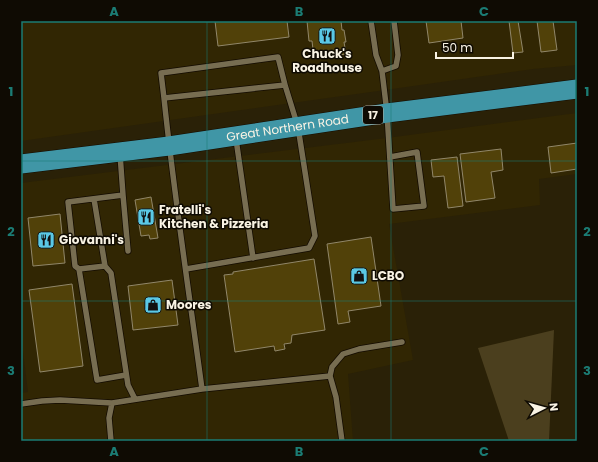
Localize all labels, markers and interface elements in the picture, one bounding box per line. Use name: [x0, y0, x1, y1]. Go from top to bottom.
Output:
text: A: [109, 2, 119, 21]
text: B: [295, 2, 304, 21]
text: C: [479, 2, 489, 21]
restaurant icon: Chuck's Roadhouse: [317, 26, 337, 46]
scale bar: [436, 34, 513, 60]
text: 50 m: [442, 39, 473, 56]
place label: Chuck's Roadhouse: [292, 45, 362, 76]
text: 1: [9, 82, 13, 101]
text: 1: [585, 82, 589, 101]
road number: 17: [363, 106, 383, 124]
street label: Great Northern Road: [225, 110, 350, 145]
place label: Fratelli's Kitchen & Pizzeria: [159, 201, 268, 232]
restaurant icon: Fratelli's Kitchen & Pizzeria: [136, 207, 156, 227]
text: 2: [7, 222, 15, 241]
text: 2: [583, 222, 591, 241]
restaurant icon: Giovanni's: [36, 230, 56, 250]
place label: Giovanni's: [59, 231, 124, 248]
shop icon: LCBO: [349, 266, 369, 286]
place label: LCBO: [372, 267, 405, 284]
shop icon: Moores: [143, 295, 163, 315]
place label: Moores: [166, 296, 212, 313]
text: 3: [7, 361, 15, 380]
text: 3: [583, 361, 591, 380]
north arrow: [524, 388, 564, 428]
text: N: [546, 402, 562, 412]
text: A: [109, 442, 119, 461]
text: B: [295, 442, 304, 461]
text: C: [479, 442, 489, 461]

